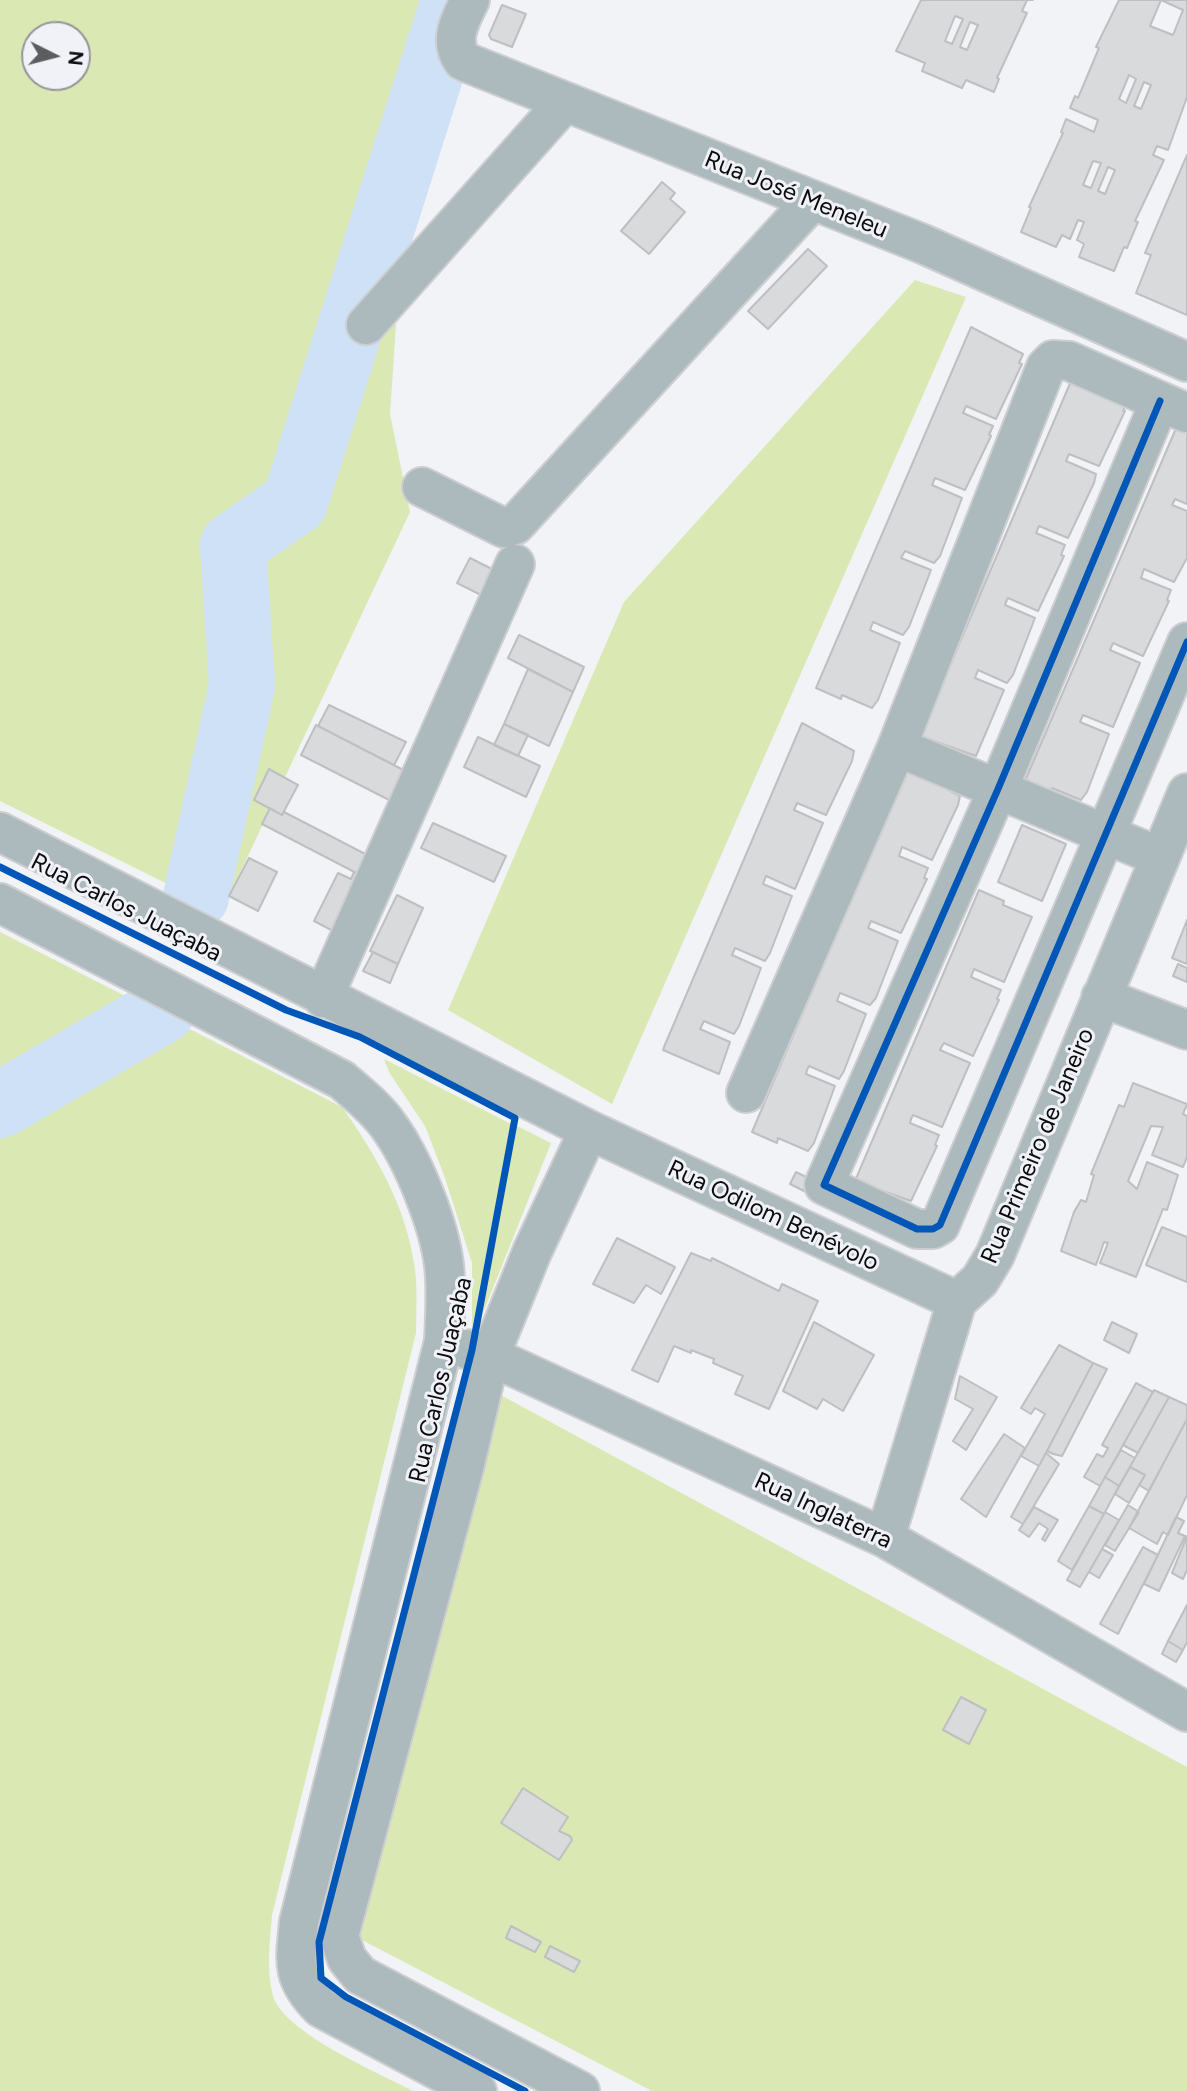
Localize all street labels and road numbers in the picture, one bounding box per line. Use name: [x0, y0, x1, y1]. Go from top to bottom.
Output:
street label: Rua José Meneleu: [700, 145, 892, 245]
street label: Rua Carlos Juaçaba: [26, 847, 226, 969]
street label: Rua Primeiro de Janeiro: [975, 1024, 1101, 1268]
street label: Rua Odilom Benévolo: [663, 1154, 883, 1278]
street label: Rua Carlos Juaçaba: [403, 1274, 479, 1486]
street label: Rua Inglaterra: [750, 1467, 896, 1555]

